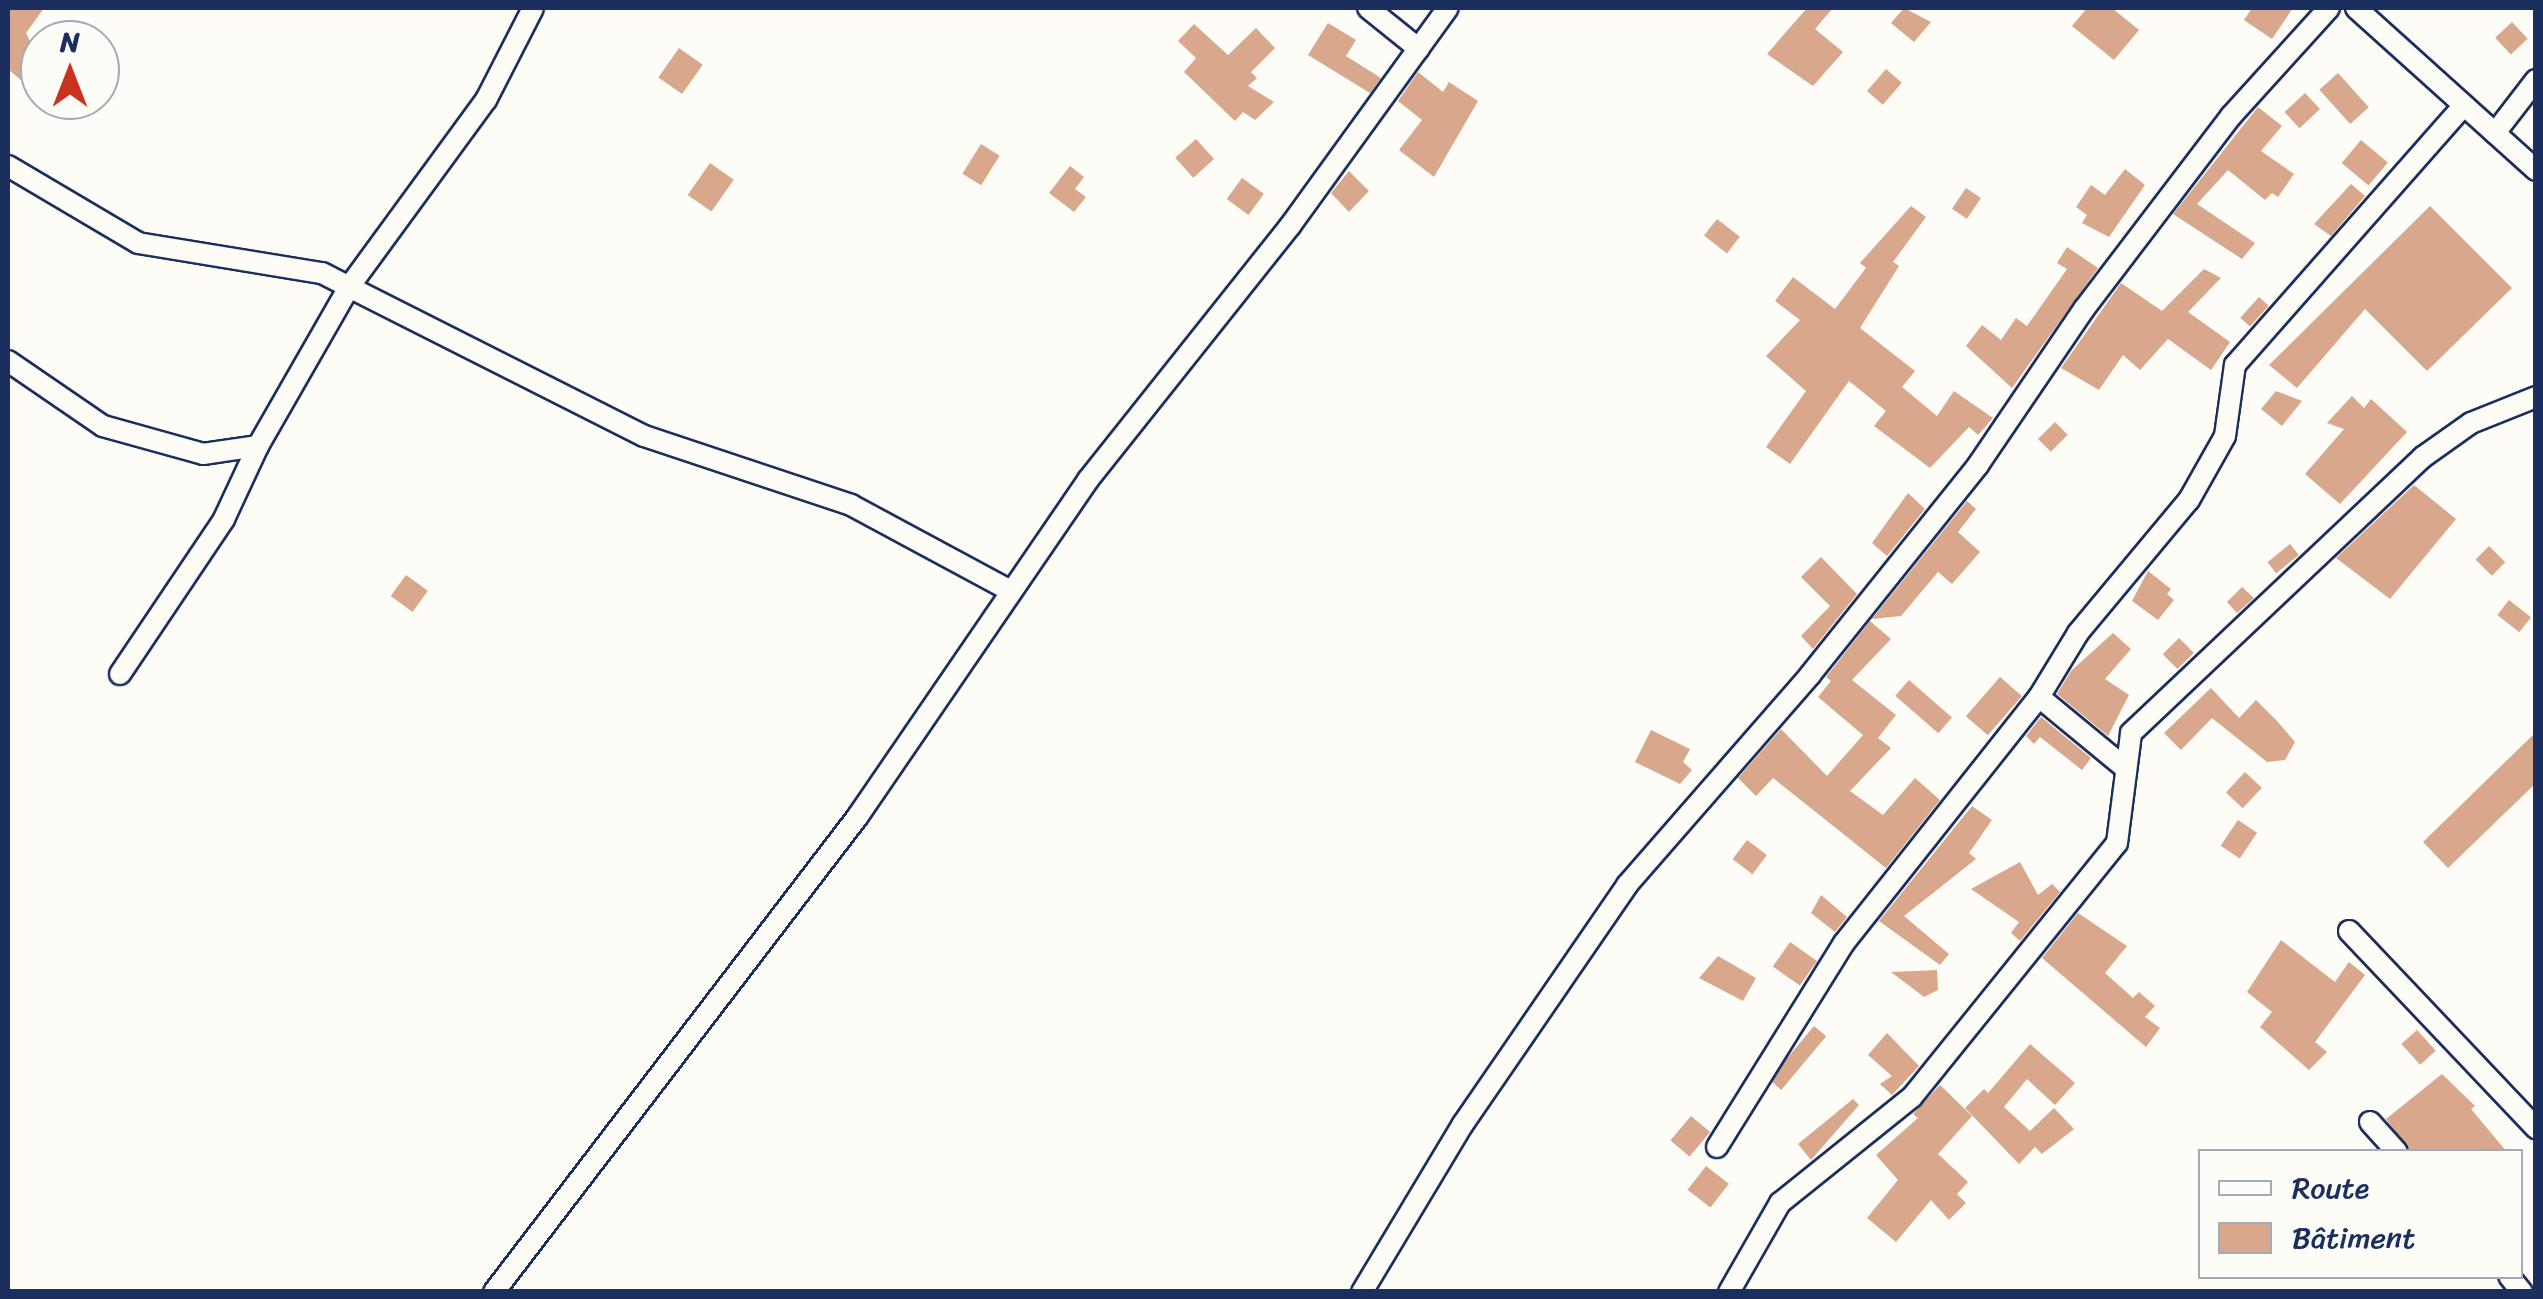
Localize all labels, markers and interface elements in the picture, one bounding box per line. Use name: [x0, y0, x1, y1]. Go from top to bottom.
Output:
text: N: [60, 17, 80, 66]
north arrow: [20, 20, 120, 120]
legend: [2198, 1149, 2523, 1279]
text: Route: [2292, 1161, 2369, 1215]
text: Bâtiment: [2292, 1211, 2415, 1265]

